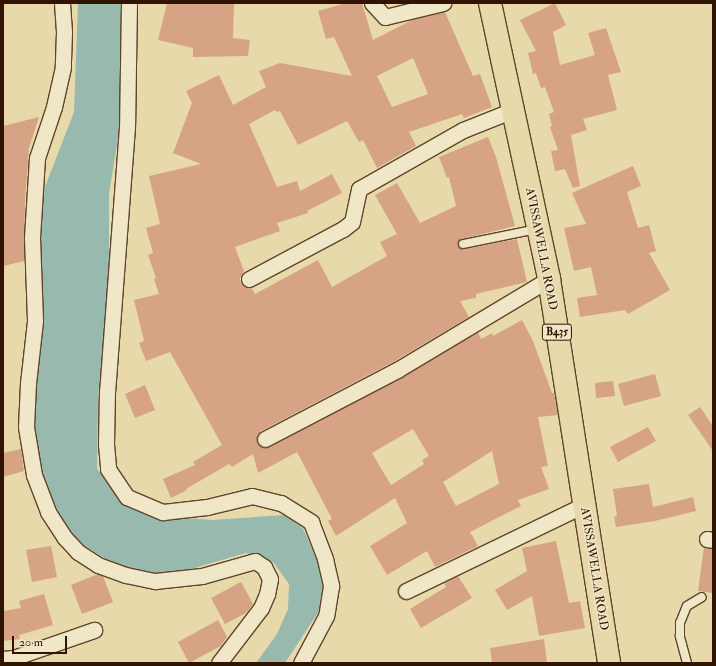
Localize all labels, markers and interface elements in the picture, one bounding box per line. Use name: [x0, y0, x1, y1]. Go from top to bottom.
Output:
street label: AVISSAWELLA ROAD: [522, 187, 560, 311]
road number: B435: [541, 323, 573, 341]
street label: AVISSAWELLA ROAD: [577, 506, 611, 632]
scale bar: [14, 628, 69, 654]
text: 20 m: [19, 635, 43, 650]

